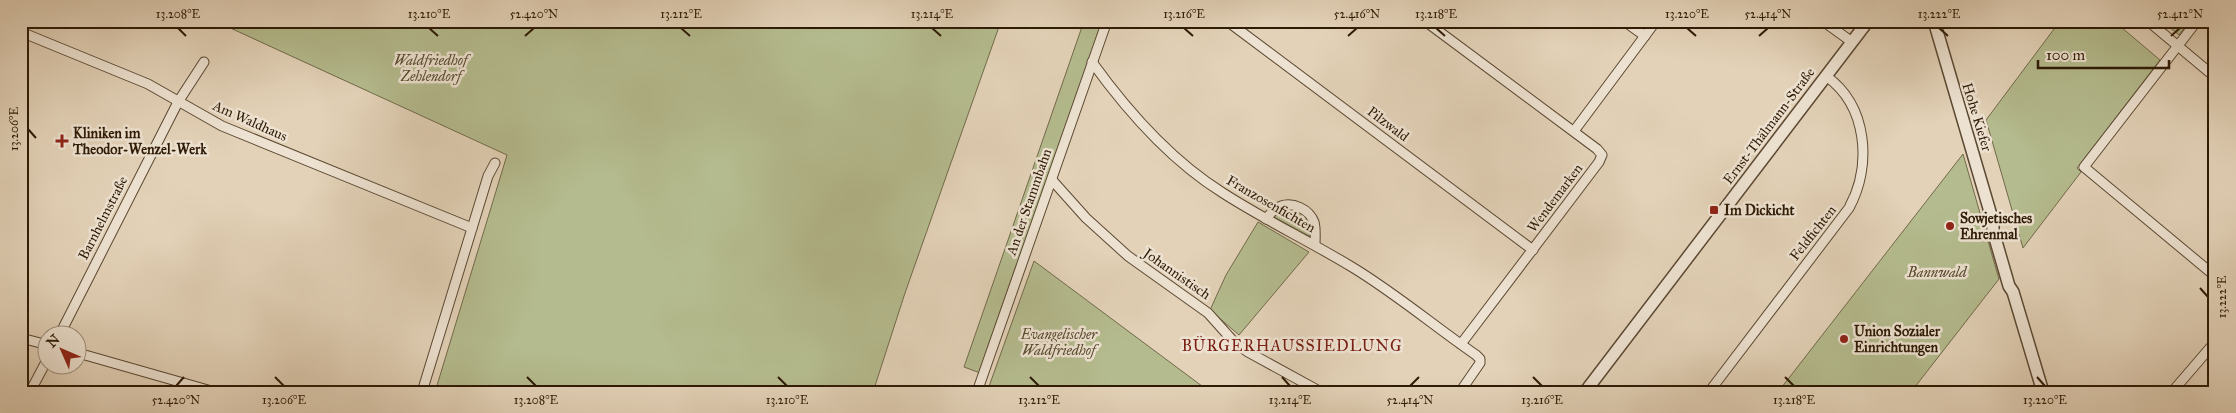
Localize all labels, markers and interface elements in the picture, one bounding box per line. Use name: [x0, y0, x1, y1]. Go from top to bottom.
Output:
text: 13.208°E: [156, 7, 201, 21]
text: 13.210°E: [408, 7, 451, 21]
text: 52.420°N: [510, 7, 558, 21]
text: 13.212°E: [660, 7, 702, 21]
text: 13.214°E: [911, 7, 954, 21]
text: 13.216°E: [1163, 7, 1205, 21]
text: 52.416°N: [1334, 7, 1380, 21]
text: 13.218°E: [1415, 7, 1457, 21]
text: 13.220°E: [1665, 7, 1709, 21]
text: 52.414°N: [1745, 7, 1791, 21]
text: 13.222°E: [1918, 7, 1961, 21]
text: 52.412°N: [2157, 7, 2203, 21]
scale bar: [2038, 38, 2170, 70]
text: 100 m: [2046, 46, 2086, 64]
park label: Waldfriedhof Zehlendorf: [394, 52, 472, 85]
street label: Ernst-Thälmann-Straße: [1720, 64, 1818, 188]
street label: Hohe Kiefer: [1959, 81, 1996, 154]
street label: Am Waldhaus: [209, 97, 290, 145]
street label: Pilzwald: [1364, 103, 1412, 145]
text: 13.206°E: [7, 107, 21, 151]
place label: Kliniken im Theodor-Wenzel-Werk: [72, 125, 207, 158]
marker: Kliniken im Theodor-Wenzel-Werk: [55, 134, 69, 148]
street label: An der Stammbahn: [1002, 146, 1055, 258]
street label: Wendemarken: [1524, 160, 1587, 236]
street label: Franzosenfichten: [1224, 172, 1319, 237]
street label: Barnhelmstraße: [75, 173, 131, 263]
place label: Im Dickicht: [1724, 202, 1794, 219]
street label: Feldfichten: [1786, 202, 1840, 264]
marker: Im Dickicht: [1708, 204, 1720, 216]
place label: Sowjetisches Ehrenmal: [1960, 210, 2032, 243]
marker: Sowjetisches Ehrenmal: [1944, 220, 1956, 232]
street label: Johannistisch: [1138, 244, 1214, 304]
park label: Bannwald: [1906, 264, 1968, 281]
text: 13.222°E: [2215, 275, 2229, 318]
place label: Union Sozialer Einrichtungen: [1854, 323, 1941, 357]
north arrow: [38, 326, 88, 376]
park label: Evangelischer Waldfriedhof: [1020, 326, 1100, 359]
text: N: [43, 331, 63, 351]
marker: Union Sozialer Einrichtungen: [1838, 333, 1850, 345]
district label: BÜRGERHAUSSIEDLUNG: [1181, 335, 1403, 355]
text: 52.420°N: [152, 393, 200, 407]
text: 13.206°E: [262, 393, 306, 407]
text: 13.208°E: [514, 393, 559, 407]
text: 13.210°E: [766, 393, 809, 407]
text: 13.212°E: [1018, 393, 1060, 407]
text: 13.214°E: [1269, 393, 1312, 407]
text: 52.414°N: [1387, 393, 1433, 407]
text: 13.216°E: [1521, 393, 1563, 407]
text: 13.218°E: [1773, 393, 1815, 407]
text: 13.220°E: [2023, 393, 2067, 407]

